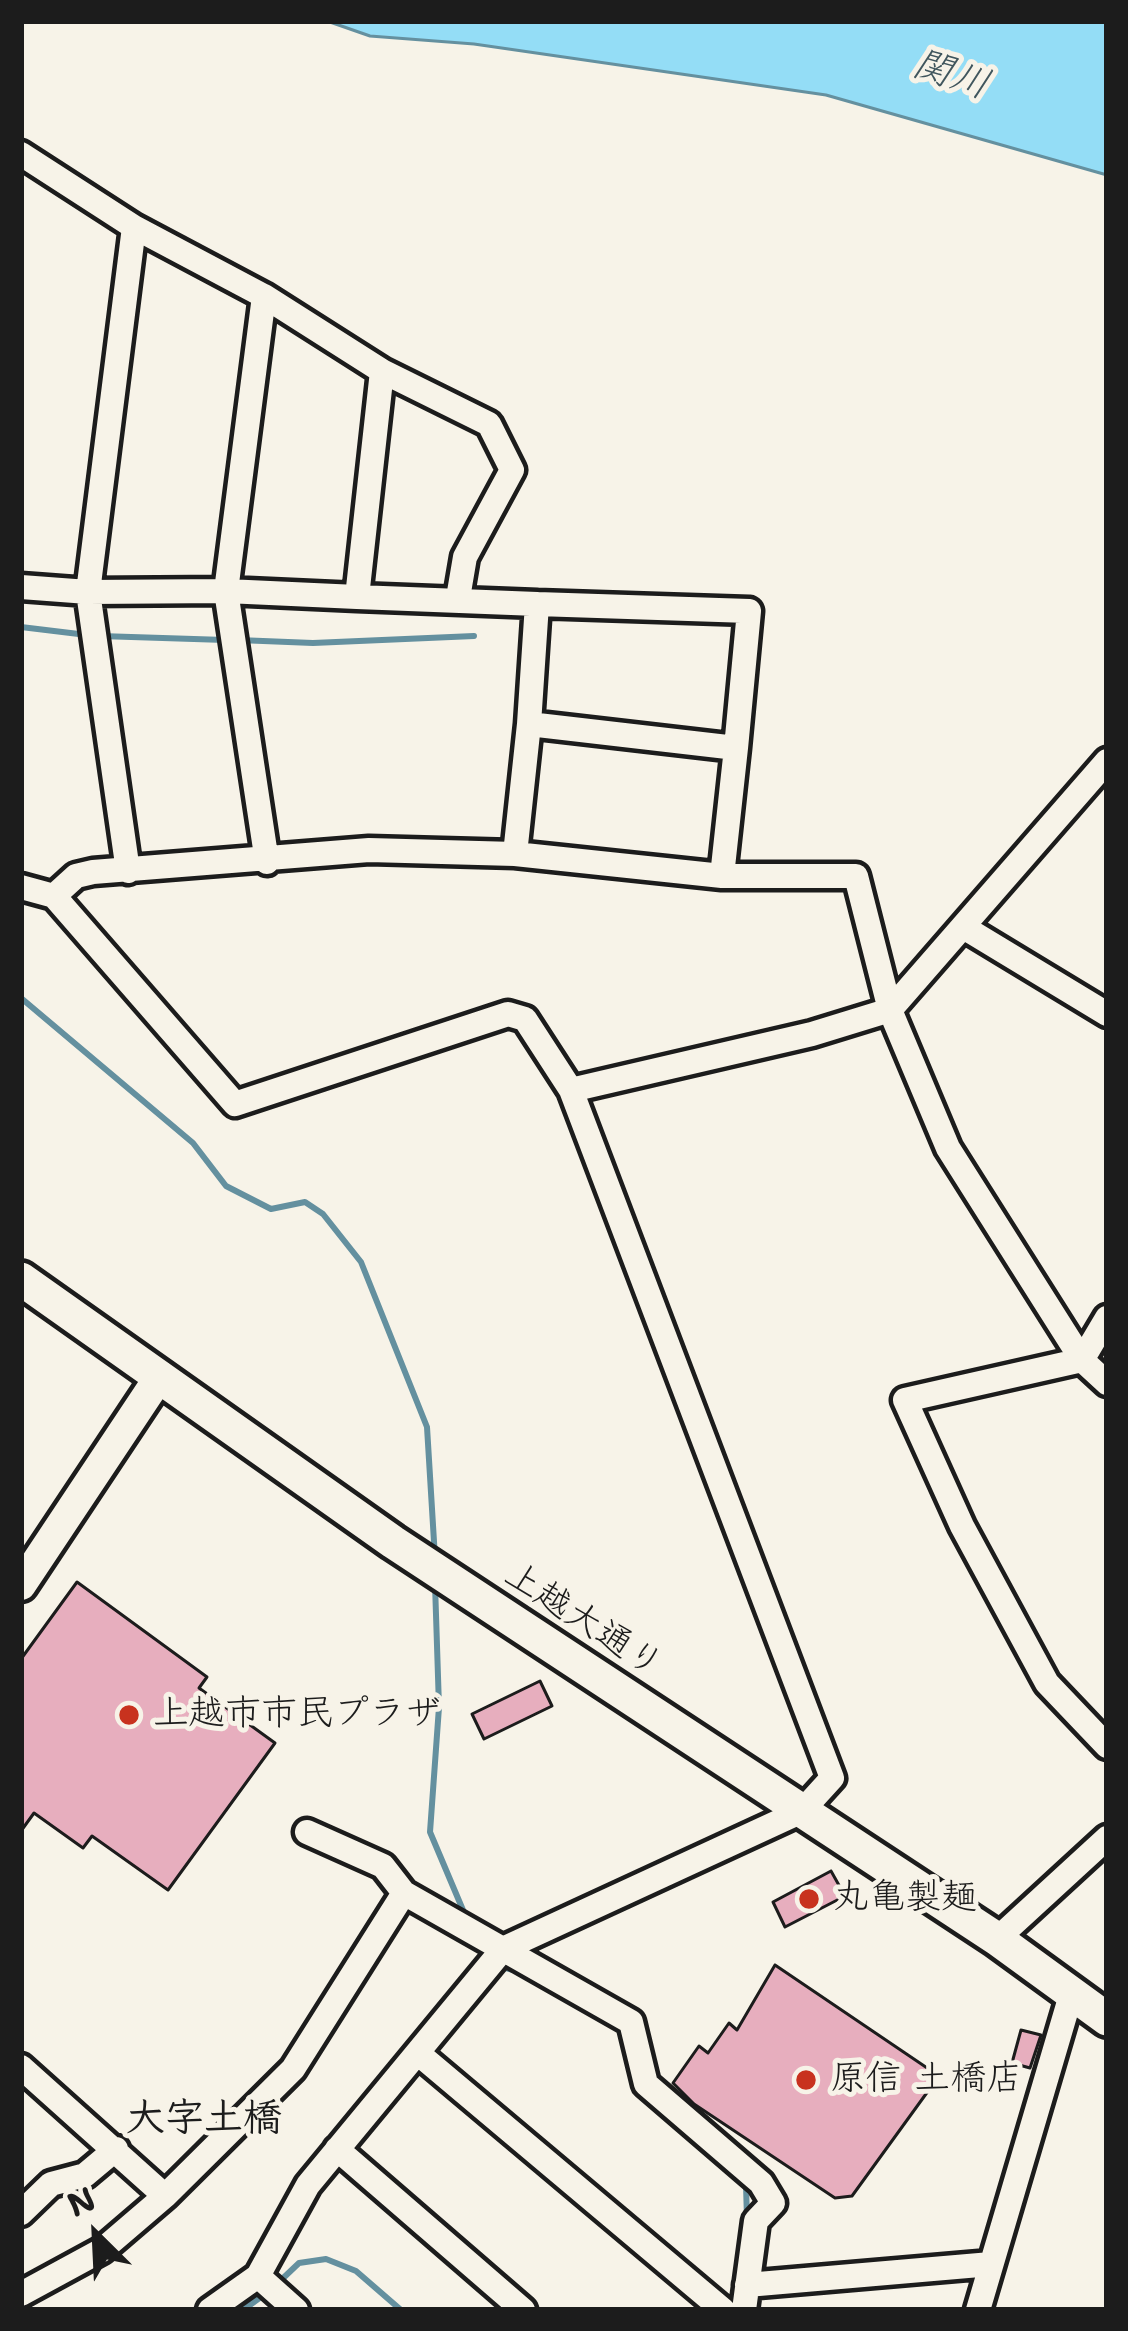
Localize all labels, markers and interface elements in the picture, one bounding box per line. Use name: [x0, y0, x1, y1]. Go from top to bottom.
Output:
water label: 関川: [907, 41, 995, 111]
street label: 上越大通り: [496, 1554, 670, 1688]
place label: 上越市市民プラザ: [153, 1693, 441, 1737]
marker: 上越市市民プラザ: [116, 1702, 142, 1728]
place label: 丸亀製麺: [833, 1877, 977, 1921]
marker: 丸亀製麺: [796, 1886, 822, 1912]
place label: 原信 土橋店: [830, 2058, 1022, 2102]
marker: 原信 土橋店: [793, 2067, 819, 2093]
district label: 大字土橋: [126, 2097, 282, 2143]
north arrow: [36, 2175, 156, 2295]
text: N: [60, 2176, 102, 2228]

